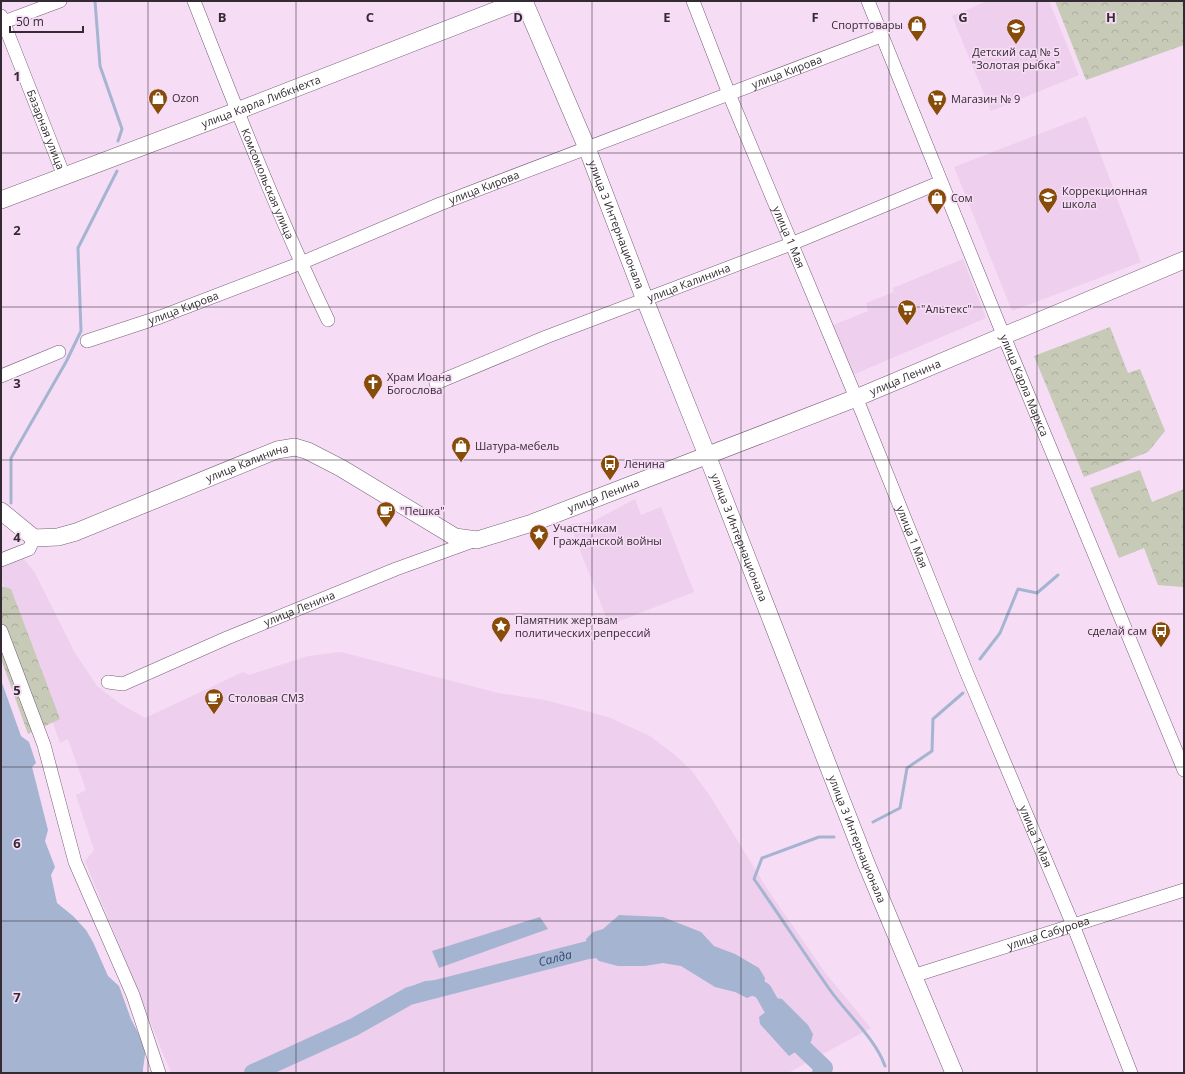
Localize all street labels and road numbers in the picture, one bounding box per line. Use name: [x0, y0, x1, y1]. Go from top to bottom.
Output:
street label: улица Кирова: [749, 51, 824, 92]
street label: улица Карла Либкнехта: [199, 71, 323, 131]
street label: Базарная улица: [24, 87, 69, 172]
street label: Комсомольская улица: [238, 126, 298, 241]
street label: улица 3 Интернационала: [585, 158, 648, 291]
street label: улица Кирова: [447, 167, 521, 207]
street label: улица 1 Мая: [770, 204, 809, 270]
street label: улица Калинина: [645, 260, 732, 305]
street label: улица Кирова: [146, 287, 221, 327]
street label: улица Карла Маркса: [997, 332, 1053, 439]
street label: улица Ленина: [867, 355, 943, 398]
street label: улица Калинина: [203, 440, 290, 485]
street label: улица 3 Интернационала: [708, 471, 771, 603]
street label: улица Ленина: [565, 474, 641, 516]
street label: улица 1 Мая: [893, 503, 932, 570]
street label: улица Ленина: [261, 587, 337, 629]
street label: улица 3 Интернационала: [825, 773, 890, 905]
street label: улица 1 Мая: [1016, 803, 1056, 870]
street label: улица Сабурова: [1005, 912, 1091, 953]

